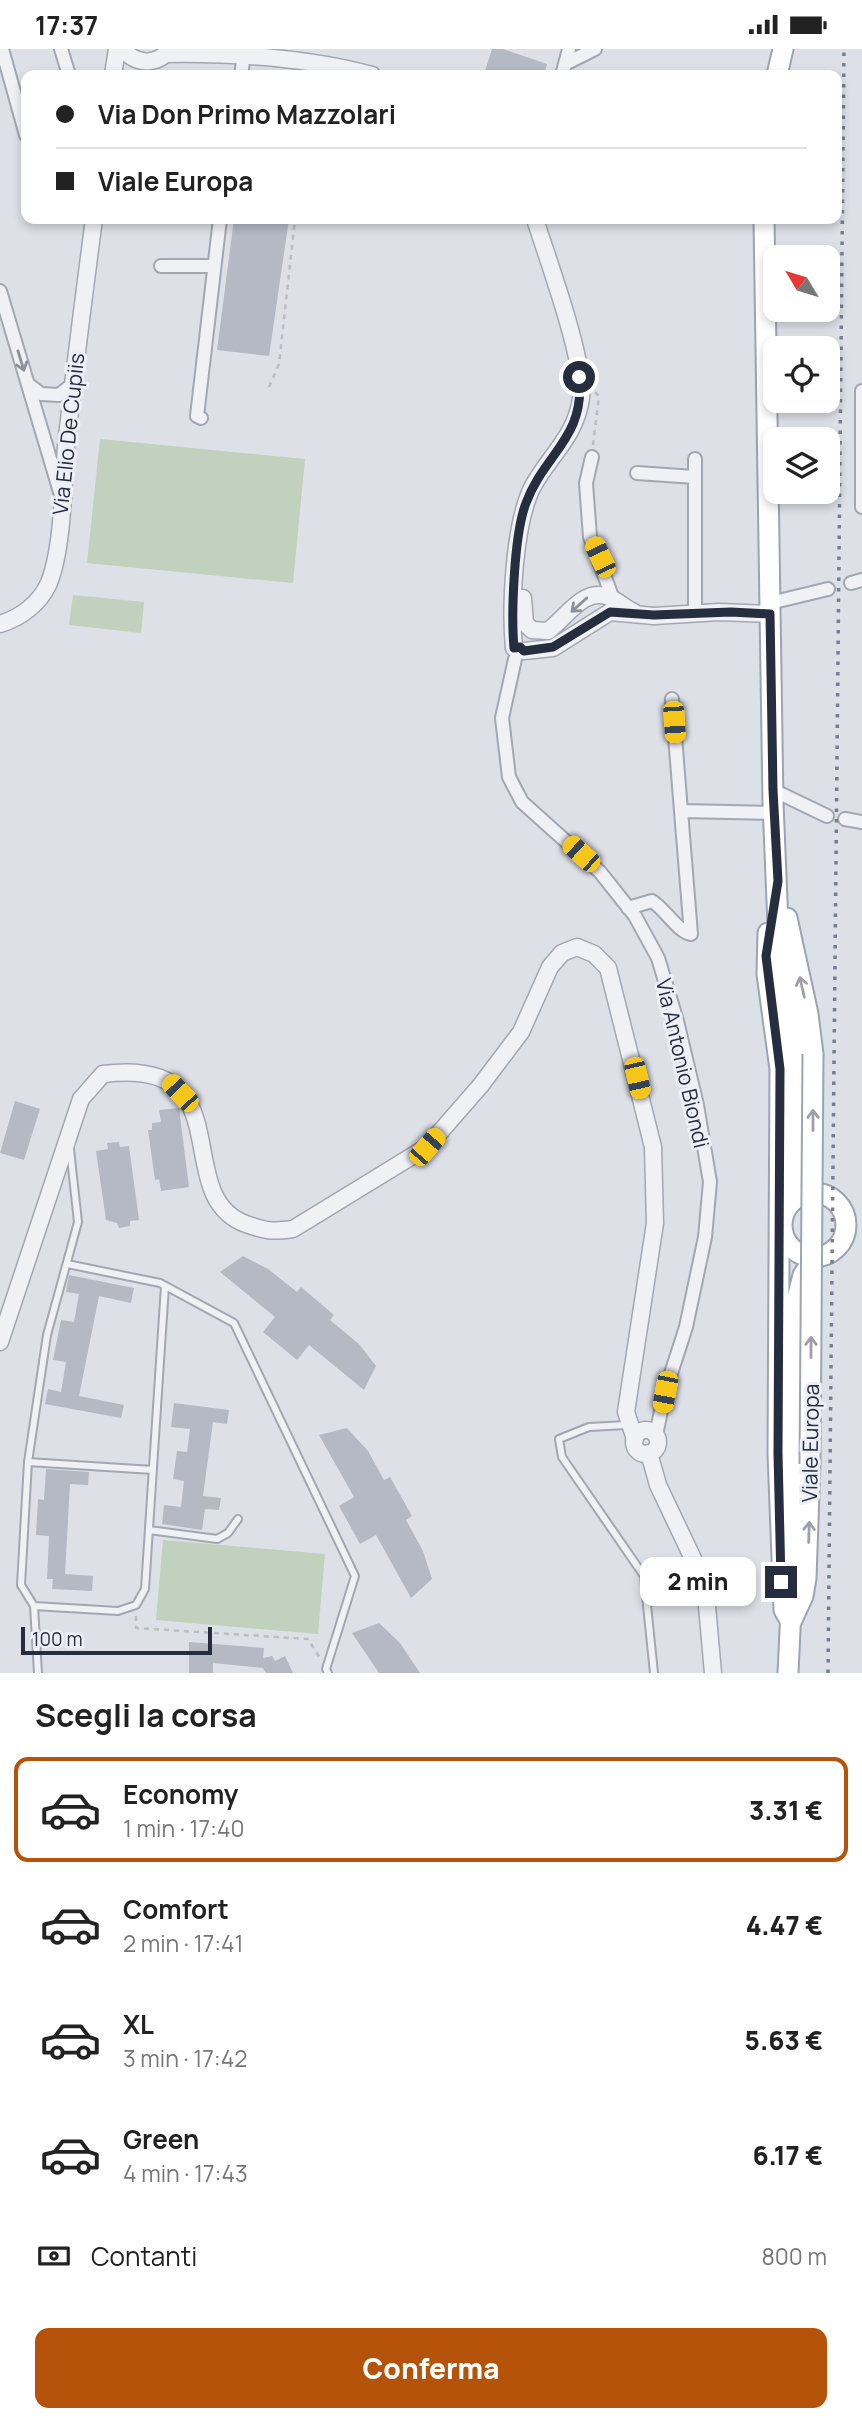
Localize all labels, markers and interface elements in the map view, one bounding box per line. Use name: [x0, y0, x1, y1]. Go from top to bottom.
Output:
text: 17:37: [35, 7, 98, 43]
text: Via Don Primo Mazzolari: [98, 96, 396, 132]
text: Viale Europa: [98, 163, 253, 199]
north arrow: [763, 245, 840, 322]
map controls: [763, 245, 840, 504]
button: locate: [763, 336, 840, 413]
one-way arrow: [15, 350, 28, 372]
street label: Via Elio De Cupiis: [46, 352, 90, 516]
route start: [563, 361, 595, 393]
button: layers: [763, 427, 840, 504]
car: [582, 534, 619, 580]
one-way arrow: [570, 597, 588, 613]
car: [663, 700, 686, 744]
car: [559, 832, 604, 876]
street label: Via Antonio Biondi: [650, 975, 716, 1151]
one-way arrow: [795, 976, 808, 999]
car: [623, 1055, 652, 1101]
car: [158, 1070, 203, 1116]
one-way arrow: [806, 1109, 820, 1132]
car: [406, 1124, 449, 1170]
one-way arrow: [804, 1336, 818, 1359]
car: [651, 1369, 680, 1415]
street label: Viale Europa: [795, 1383, 825, 1503]
one-way arrow: [803, 1521, 816, 1544]
callout: 2 min: [641, 1557, 756, 1607]
text: 2 min: [668, 1565, 729, 1597]
route end: [765, 1566, 797, 1598]
scale bar: [21, 1624, 212, 1656]
text: 100 m: [32, 1626, 83, 1652]
text: Scegli la corsa: [35, 1693, 257, 1737]
text: Economy: [123, 1776, 238, 1812]
icon: car: [39, 1778, 102, 1841]
text: 3.31 €: [749, 1792, 823, 1828]
text: 1 min · 17:40: [123, 1812, 245, 1844]
text: Comfort: [123, 1891, 229, 1927]
icon: car: [39, 1893, 102, 1956]
text: 4.47 €: [746, 1907, 823, 1943]
text: 2 min · 17:41: [123, 1927, 244, 1959]
text: XL: [123, 2006, 154, 2042]
icon: car: [39, 2008, 102, 2071]
text: 5.63 €: [745, 2022, 823, 2058]
text: 3 min · 17:42: [123, 2042, 247, 2074]
text: Green: [123, 2121, 199, 2157]
icon: car: [39, 2123, 102, 2186]
text: 6.17 €: [752, 2137, 823, 2173]
text: 4 min · 17:43: [123, 2157, 248, 2189]
icon: cash: [35, 2237, 73, 2275]
text: Contanti: [91, 2238, 197, 2274]
text: 800 m: [761, 2240, 827, 2272]
button: Conferma: [35, 2328, 827, 2408]

